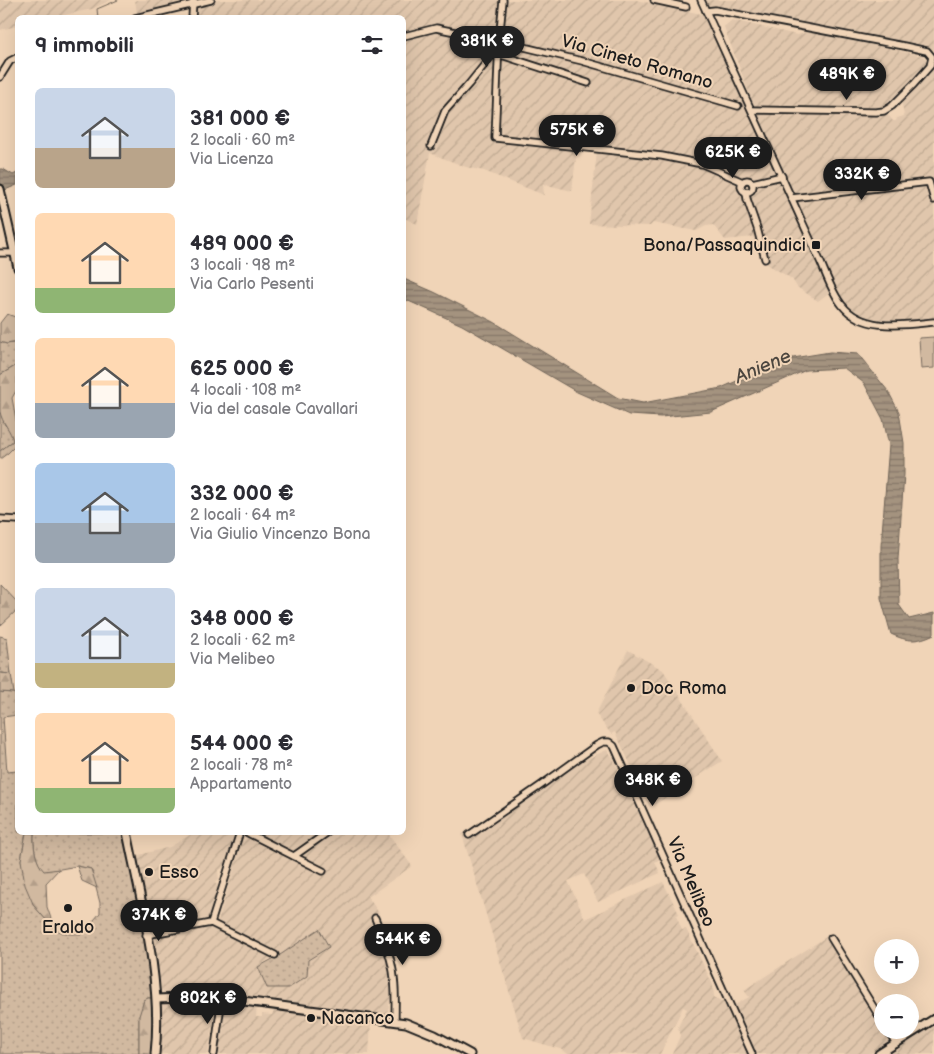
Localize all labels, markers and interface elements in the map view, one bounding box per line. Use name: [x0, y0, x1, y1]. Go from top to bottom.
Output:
pin: 381K €: [446, 26, 528, 68]
street label: Via Cineto Romano: [559, 30, 715, 94]
icon: filters: [358, 31, 386, 59]
text: 381K €: [461, 32, 513, 51]
text: 9 immobili: [35, 33, 134, 58]
pin: 489K €: [806, 58, 888, 101]
text: 489K €: [819, 65, 875, 84]
text: 381 000 €: [190, 106, 290, 131]
icon: home: [75, 108, 135, 168]
pin: 575K €: [536, 114, 618, 157]
text: 575K €: [550, 121, 604, 140]
text: 2 locali · 60 m²: [190, 131, 295, 150]
pin: 625K €: [692, 136, 774, 179]
text: 625K €: [705, 143, 761, 162]
text: Via Licenza: [190, 150, 274, 169]
pin: 332K €: [821, 158, 903, 201]
text: 332K €: [834, 165, 890, 184]
text: 489 000 €: [190, 231, 294, 256]
icon: home: [75, 233, 135, 293]
place label: Bona/Passaquindici: [643, 235, 806, 256]
marker: Bona/Passaquindici: [810, 239, 822, 251]
text: 3 locali · 98 m²: [190, 256, 295, 275]
text: Via Carlo Pesenti: [190, 275, 314, 294]
water label: Aniene: [730, 345, 795, 390]
text: 625 000 €: [190, 356, 294, 381]
icon: home: [75, 358, 135, 418]
text: 4 locali · 108 m²: [190, 381, 301, 400]
text: Via del casale Cavallari: [190, 400, 358, 419]
text: 332 000 €: [190, 481, 294, 506]
icon: home: [75, 483, 135, 543]
text: 2 locali · 64 m²: [190, 506, 296, 525]
text: Via Giulio Vincenzo Bona: [190, 525, 371, 544]
text: 348 000 €: [190, 606, 294, 631]
icon: home: [75, 608, 135, 668]
text: 2 locali · 62 m²: [190, 631, 295, 650]
text: Via Melibeo: [190, 650, 275, 669]
place label: Doc Roma: [641, 678, 727, 699]
marker: Doc Roma: [625, 682, 637, 694]
text: 544 000 €: [190, 731, 293, 756]
icon: home: [75, 733, 135, 793]
text: 2 locali · 78 m²: [190, 756, 293, 775]
pin: 348K €: [612, 764, 694, 807]
text: 348K €: [625, 771, 681, 790]
text: Appartamento: [190, 775, 292, 794]
street label: Via Melibeo: [663, 834, 719, 930]
place label: Esso: [159, 862, 199, 883]
marker: Esso: [143, 866, 155, 878]
pin: 374K €: [118, 900, 200, 942]
marker: Eraldo: [62, 902, 74, 914]
text: 374K €: [132, 906, 186, 925]
place label: Eraldo: [42, 917, 94, 938]
pin: 544K €: [362, 924, 444, 966]
text: 544K €: [375, 930, 431, 949]
map controls: [874, 939, 919, 1039]
button: +: [874, 939, 919, 984]
pin: 802K €: [167, 982, 249, 1025]
text: 802K €: [180, 989, 236, 1008]
button: −: [874, 994, 919, 1039]
place label: Nacanco: [321, 1008, 394, 1029]
marker: Nacanco: [305, 1012, 317, 1024]

